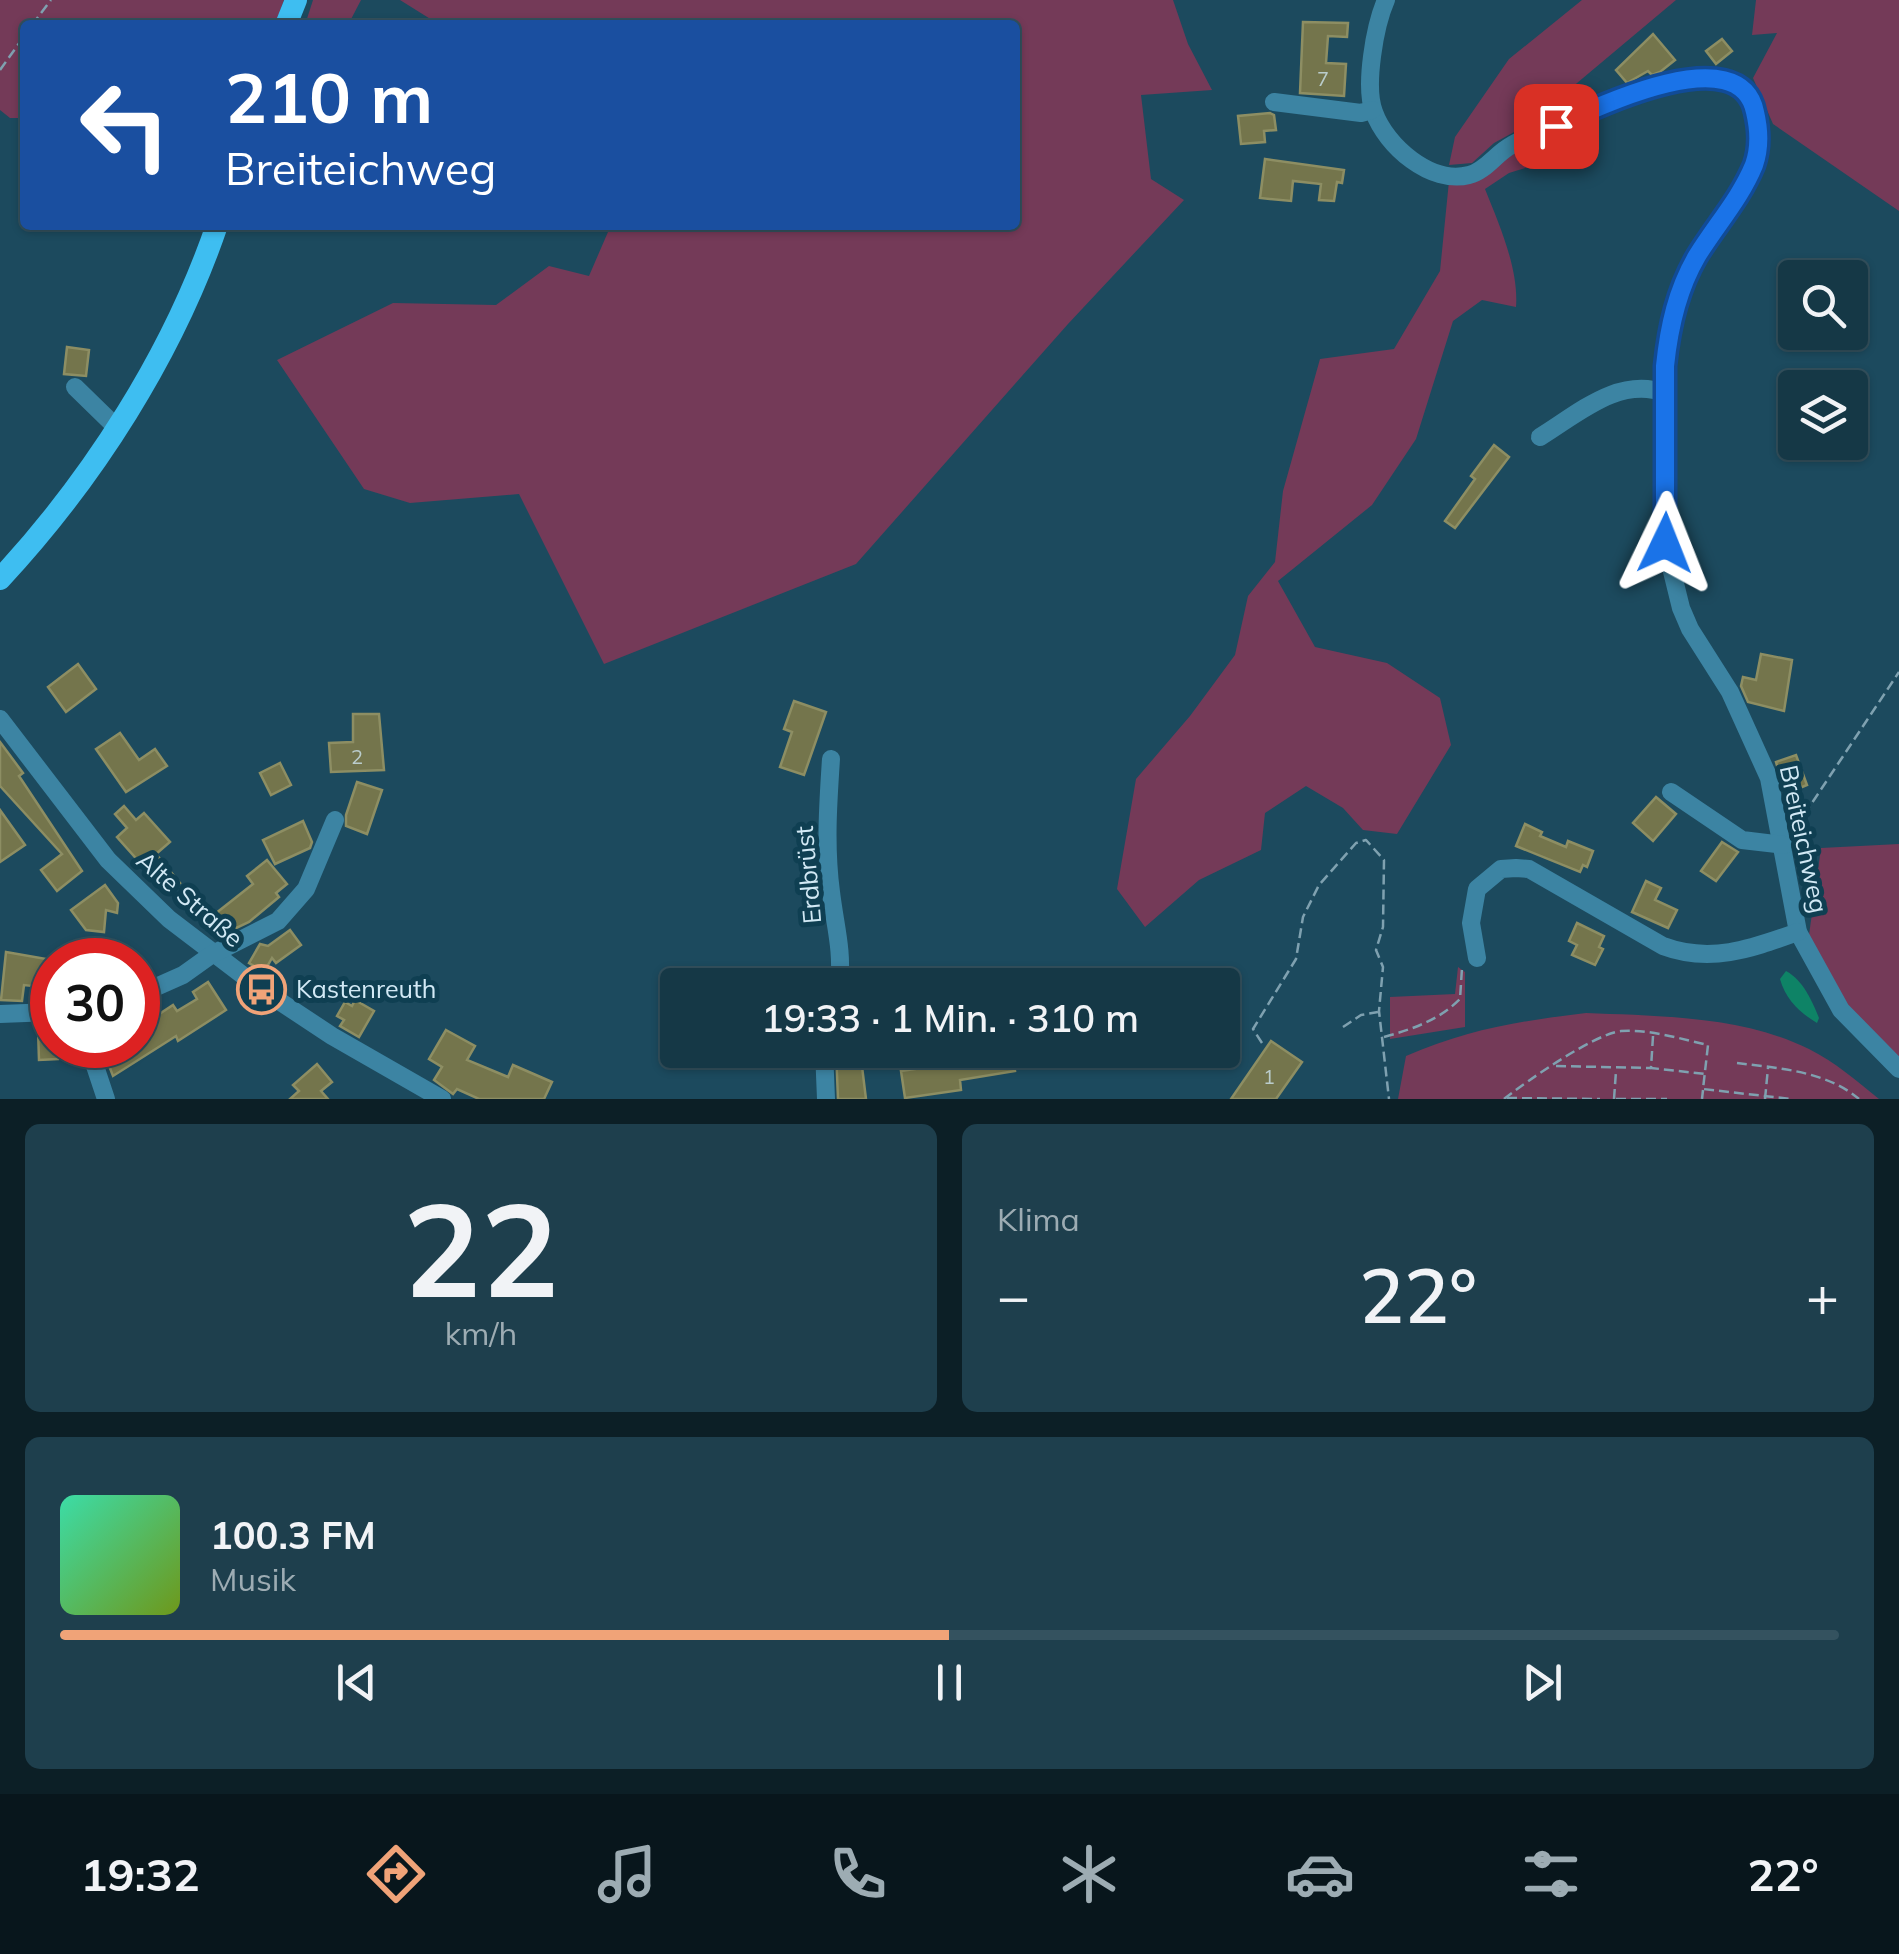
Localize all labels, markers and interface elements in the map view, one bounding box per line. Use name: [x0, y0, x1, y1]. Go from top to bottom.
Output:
text: 210 m: [225, 53, 433, 141]
icon: left: [60, 60, 190, 190]
house number: 7: [1317, 66, 1329, 91]
pin: [1514, 84, 1599, 169]
icon: arrive: [1529, 99, 1584, 154]
text: Breiteichweg: [225, 140, 496, 196]
map controls: [1778, 260, 1868, 460]
button: search: [1778, 260, 1868, 350]
button: layers: [1778, 370, 1868, 460]
position arrow: [1613, 491, 1717, 595]
house number: 2: [351, 744, 363, 769]
street label: Breiteichweg: [1774, 762, 1835, 916]
street label: Erdbrüst: [788, 825, 827, 925]
street label: Alte Straße: [131, 844, 250, 953]
speed limit sign: 30: [30, 938, 160, 1068]
bus stop icon: Kastenreuth: [235, 963, 287, 1015]
place label: Kastenreuth: [296, 973, 436, 1004]
text: 19:33 · 1 Min. · 310 m: [761, 994, 1139, 1042]
house number: 1: [1263, 1064, 1275, 1089]
text: 22: [403, 1166, 559, 1330]
text: Klima: [997, 1199, 1080, 1239]
text: 22°: [1359, 1248, 1477, 1342]
text: −: [997, 1261, 1030, 1330]
text: +: [1806, 1261, 1839, 1330]
text: km/h: [445, 1313, 517, 1353]
text: 100.3 FM: [210, 1511, 376, 1559]
text: Musik: [210, 1559, 296, 1599]
icon: previous: [329, 1655, 384, 1710]
icon: pause: [922, 1655, 977, 1710]
icon: next: [1515, 1655, 1570, 1710]
icon: directions: [361, 1839, 431, 1909]
icon: music: [592, 1839, 662, 1909]
icon: phone: [823, 1839, 893, 1909]
icon: climate: [1054, 1839, 1124, 1909]
icon: car: [1285, 1839, 1355, 1909]
icon: filters: [1516, 1839, 1586, 1909]
text: 19:32: [81, 1846, 200, 1902]
text: 22°: [1747, 1846, 1818, 1902]

